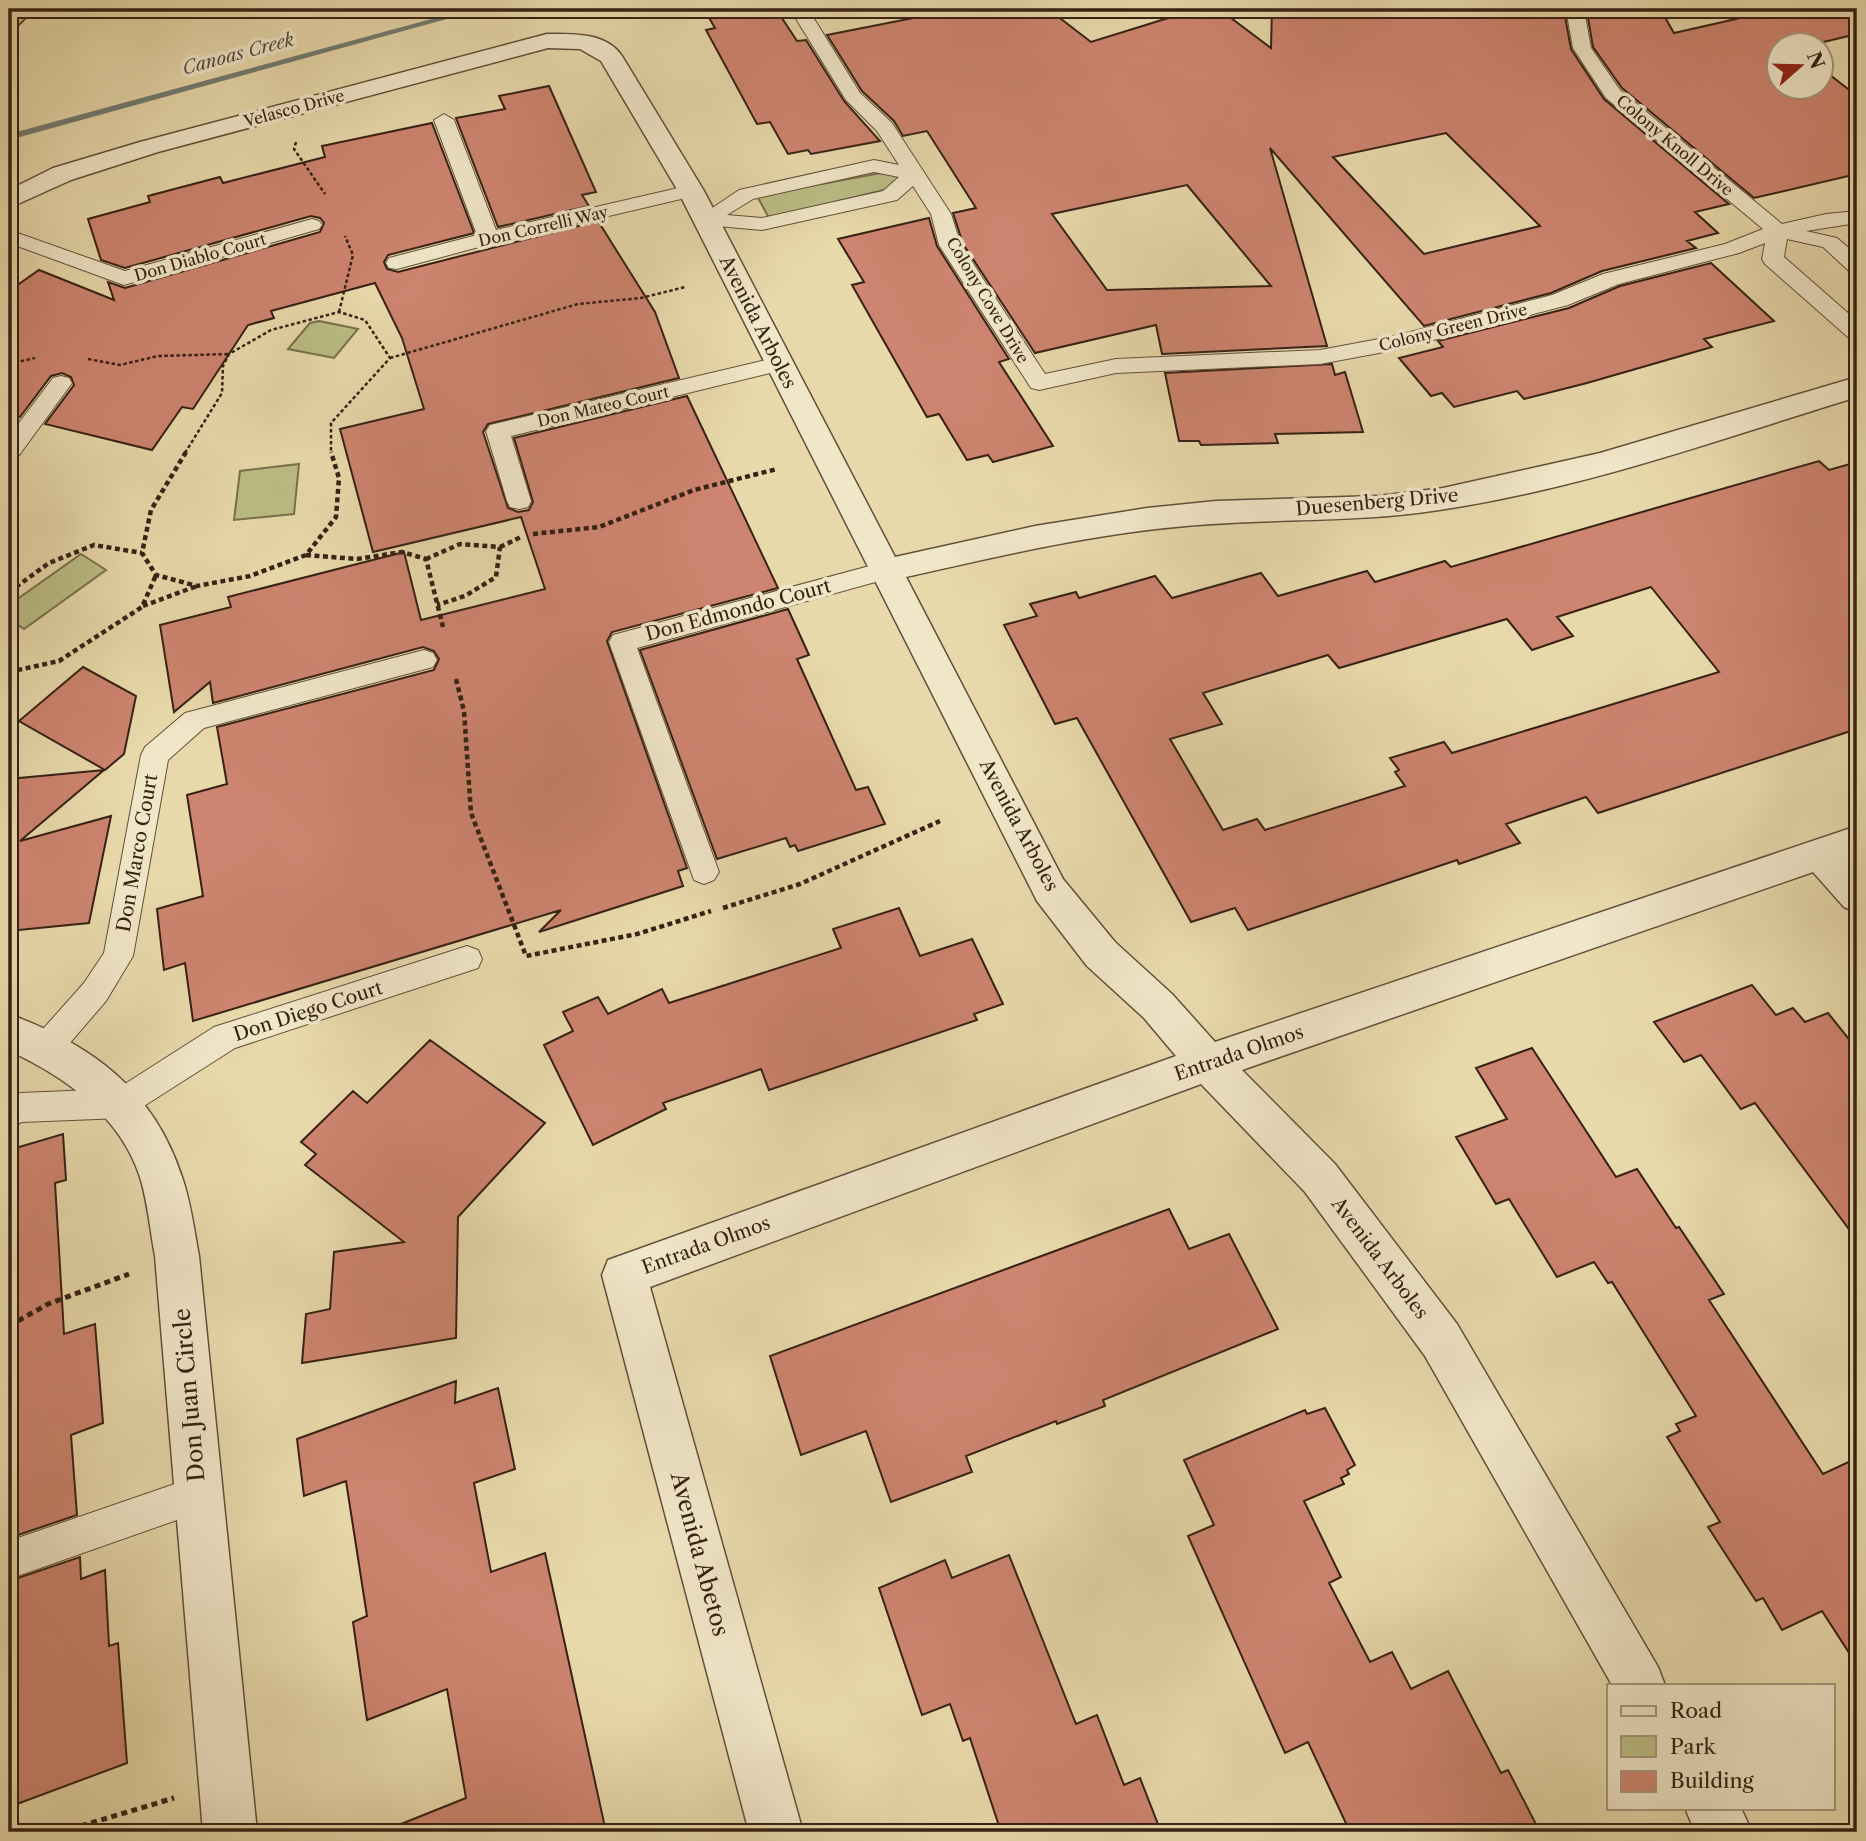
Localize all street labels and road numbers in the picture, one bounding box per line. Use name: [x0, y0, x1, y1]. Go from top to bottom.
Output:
street label: Velasco Drive: [241, 85, 347, 131]
street label: Colony Knoll Drive: [1612, 90, 1738, 200]
street label: Don Correlli Way: [476, 201, 611, 251]
street label: Don Diablo Court: [132, 229, 269, 285]
street label: Colony Cove Drive: [942, 233, 1034, 367]
street label: Avenida Arboles: [714, 251, 801, 392]
street label: Colony Green Drive: [1377, 299, 1529, 355]
street label: Don Mateo Court: [535, 381, 671, 431]
street label: Duesenberg Drive: [1295, 483, 1459, 521]
street label: Don Edmondo Court: [643, 574, 833, 646]
street label: Avenida Arboles: [974, 754, 1064, 895]
street label: Don Marco Court: [112, 772, 162, 934]
street label: Don Diego Court: [231, 976, 386, 1046]
street label: Entrada Olmos: [1171, 1020, 1307, 1086]
street label: Avenida Arboles: [1326, 1192, 1433, 1323]
street label: Entrada Olmos: [639, 1211, 773, 1279]
street label: Don Juan Circle: [167, 1307, 211, 1483]
street label: Avenida Abetos: [664, 1468, 735, 1639]

